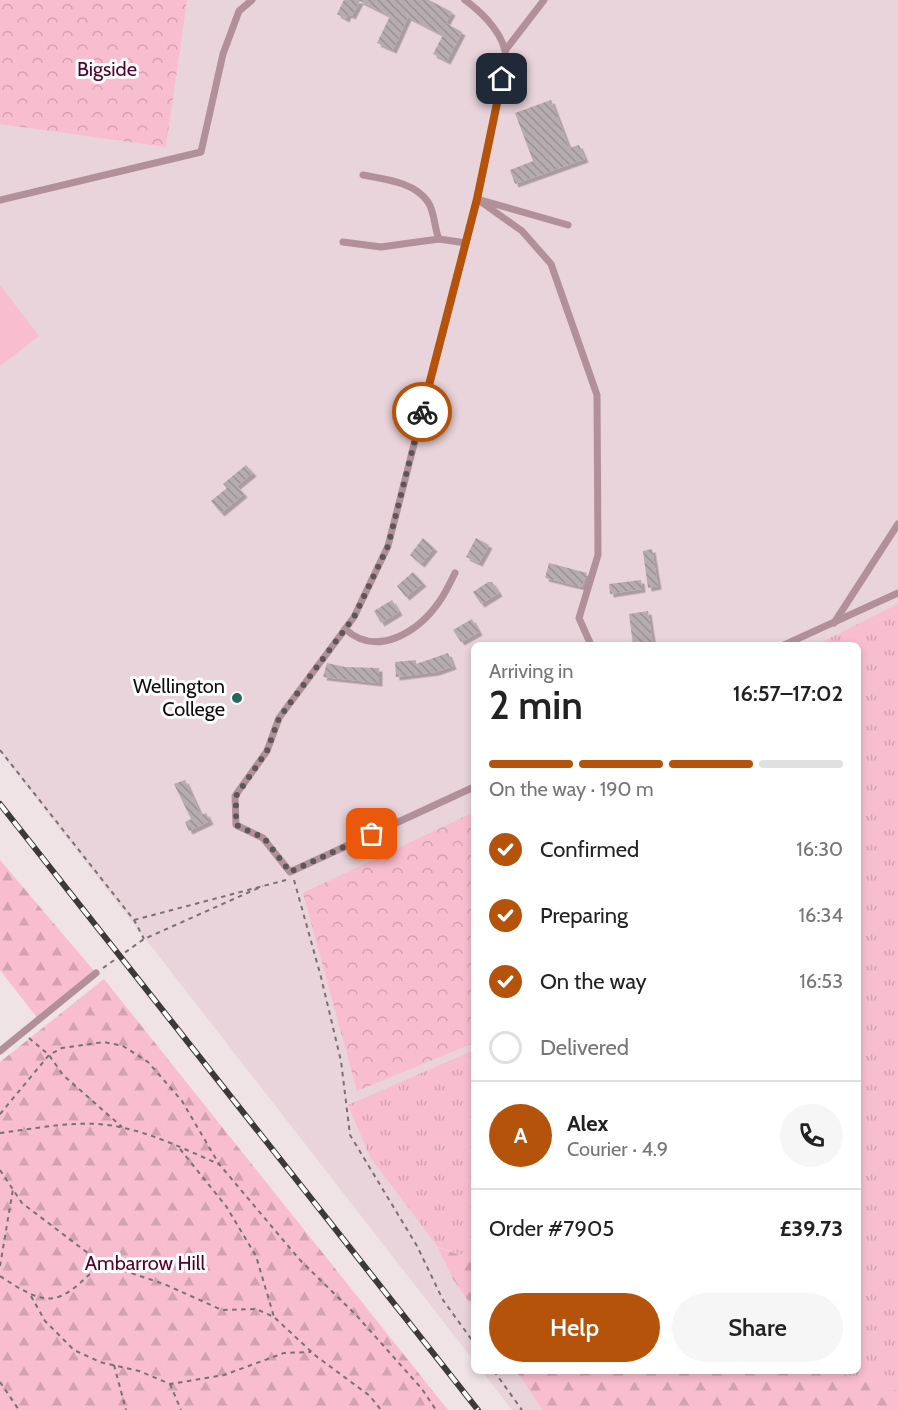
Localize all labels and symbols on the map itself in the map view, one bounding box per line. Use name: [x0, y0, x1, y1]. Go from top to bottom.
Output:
pin: [476, 53, 527, 104]
park label: Bigside: [77, 57, 137, 81]
courier: [392, 382, 452, 442]
place label: Wellington College: [133, 674, 225, 721]
marker: Wellington College: [230, 691, 244, 705]
pin: [346, 808, 397, 859]
park label: Ambarrow Hill: [85, 1251, 206, 1275]

